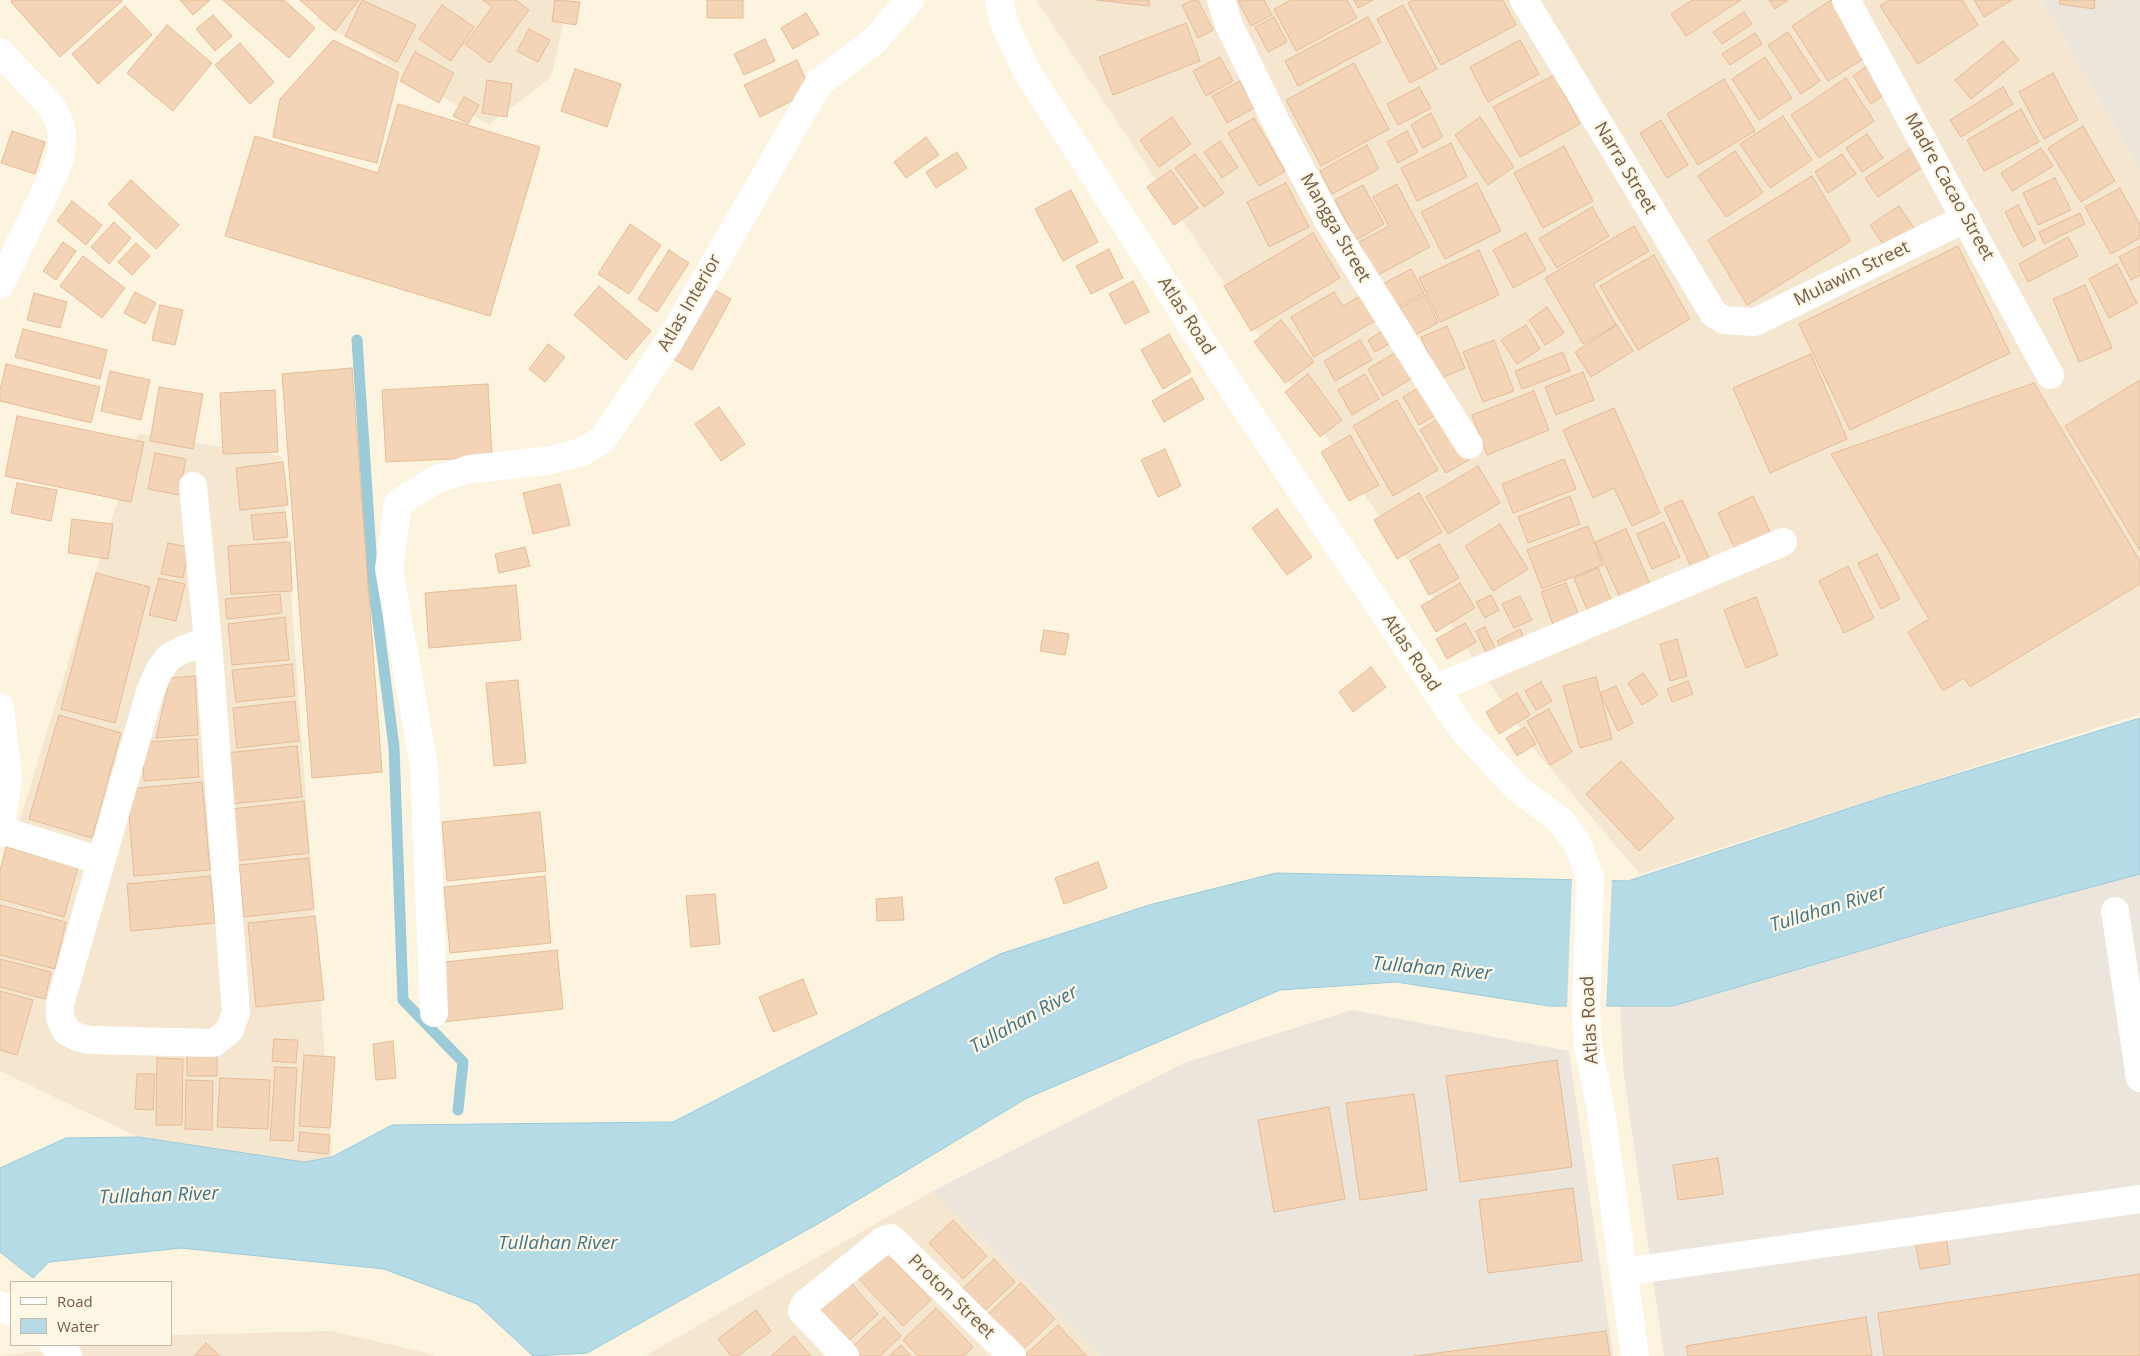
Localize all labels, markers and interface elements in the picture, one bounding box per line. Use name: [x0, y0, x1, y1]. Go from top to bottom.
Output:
street label: Madre Cacao Street: [1900, 110, 1998, 264]
street label: Narra Street: [1589, 118, 1661, 218]
street label: Mangga Street: [1295, 170, 1375, 286]
street label: Mulawin Street: [1791, 237, 1913, 311]
street label: Atlas Interior: [654, 251, 726, 355]
street label: Atlas Road: [1153, 273, 1219, 359]
street label: Atlas Road: [1377, 610, 1445, 696]
water label: Tullahan River: [1767, 881, 1889, 937]
water label: Tullahan River: [1371, 952, 1493, 986]
street label: Atlas Road: [1577, 975, 1603, 1065]
water label: Tullahan River: [966, 981, 1082, 1059]
water label: Tullahan River: [99, 1183, 219, 1209]
water label: Tullahan River: [498, 1233, 618, 1255]
street label: Proton Street: [903, 1250, 999, 1344]
legend: [10, 1281, 172, 1346]
text: Road: [57, 1291, 93, 1311]
text: Water: [57, 1316, 99, 1336]

